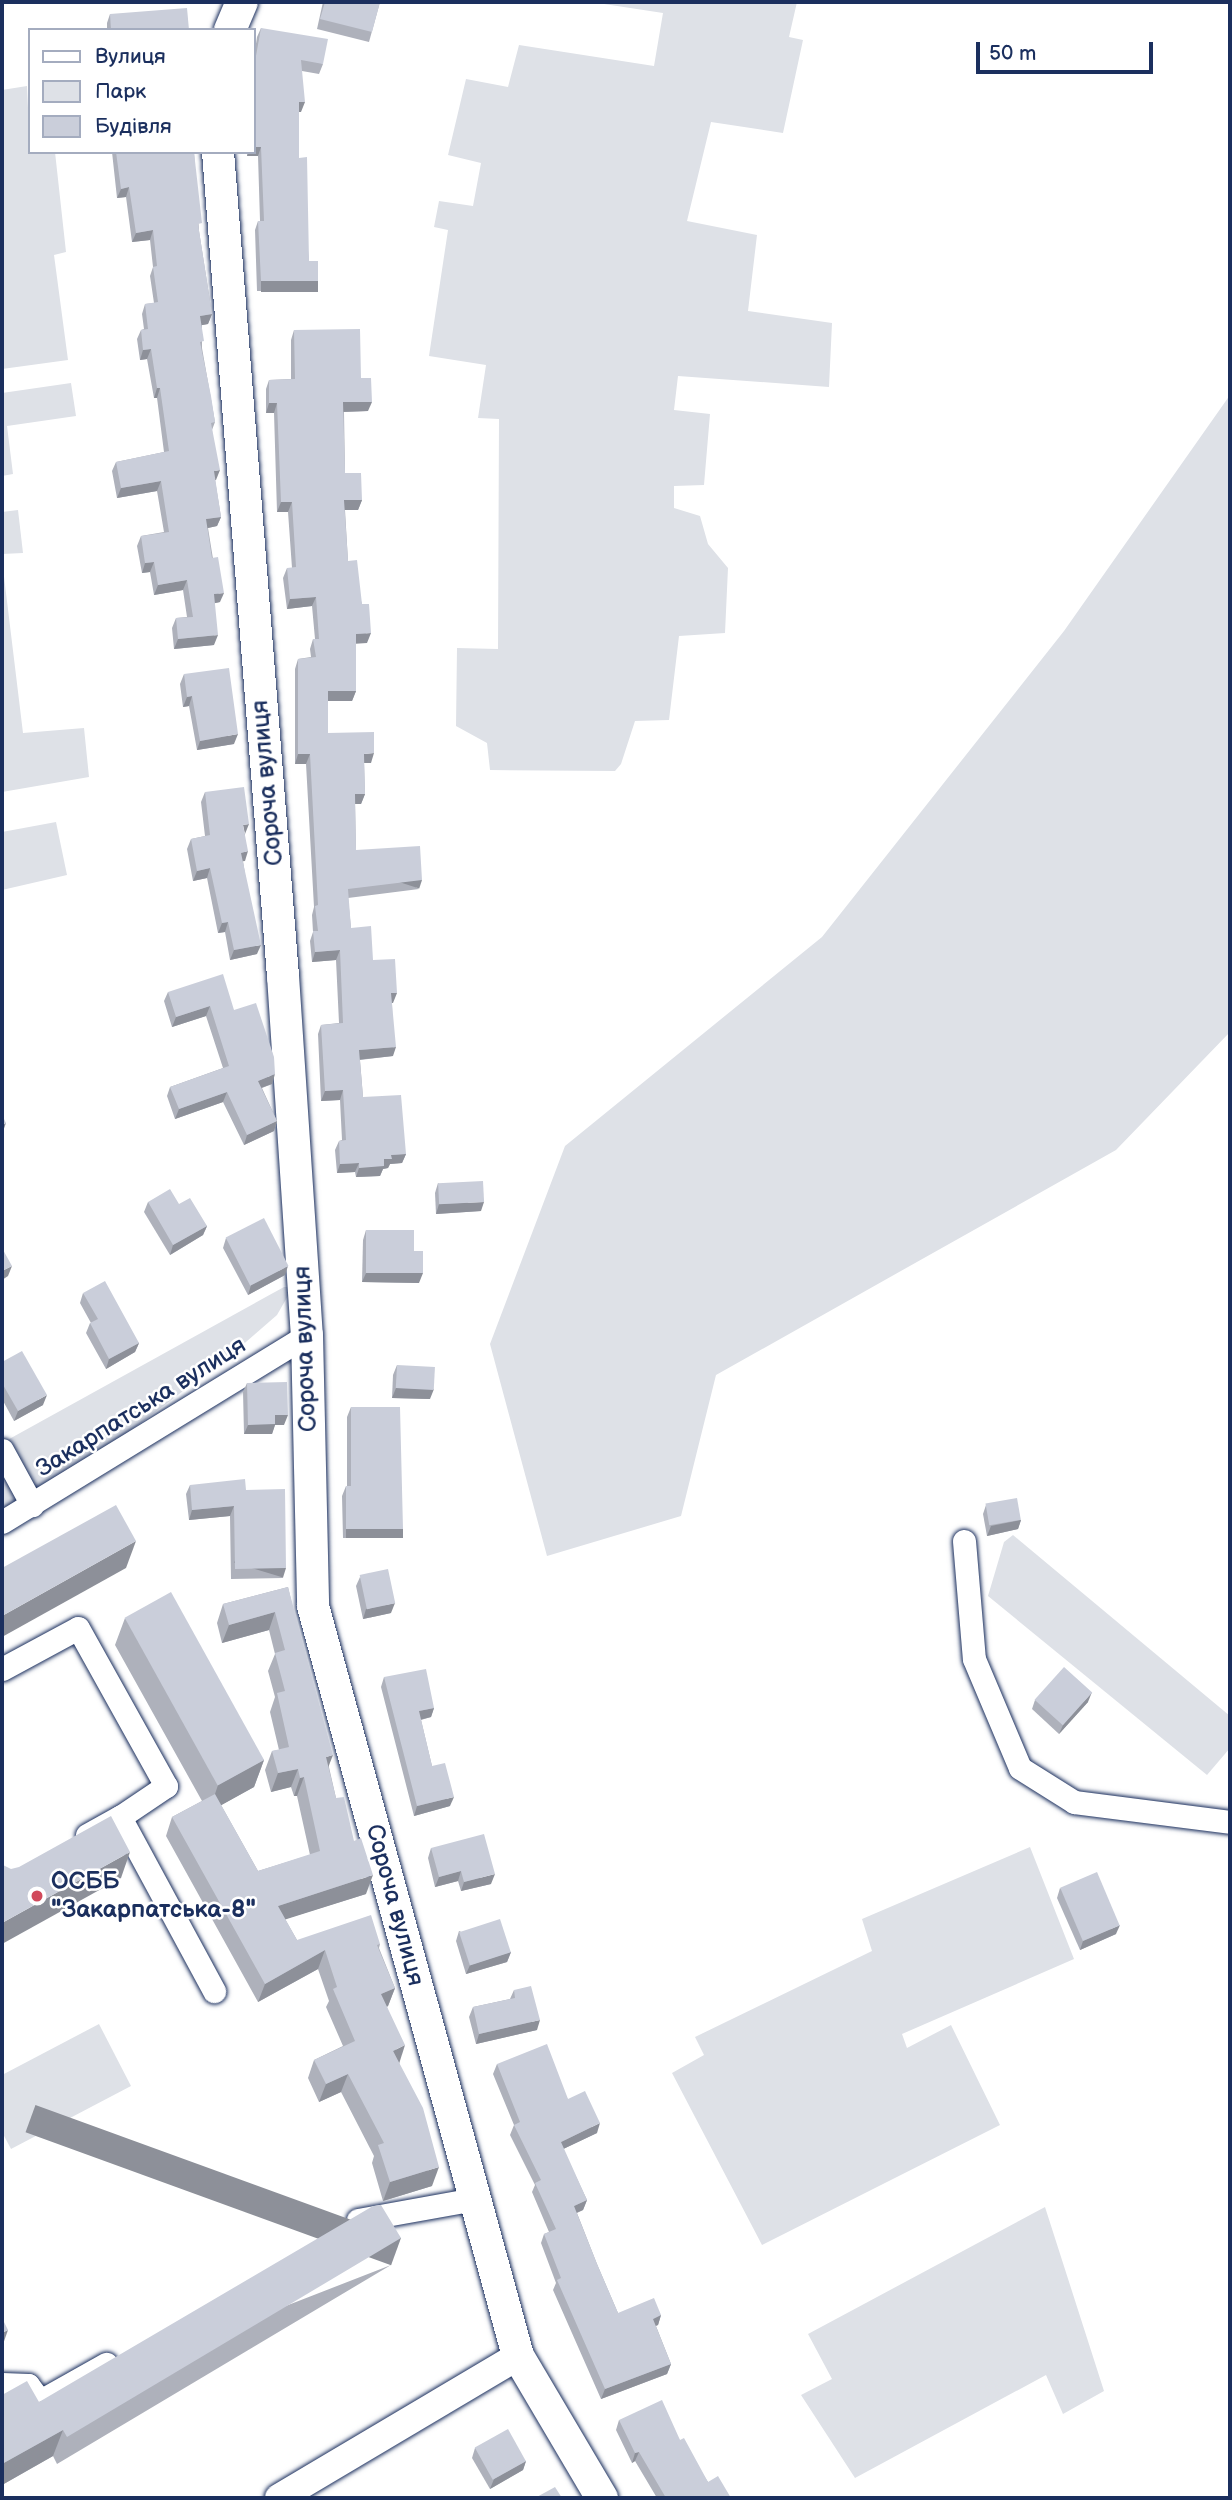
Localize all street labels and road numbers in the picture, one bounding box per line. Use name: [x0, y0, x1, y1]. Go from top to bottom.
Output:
street label: Сороча вулиця: [245, 699, 289, 867]
street label: Сороча вулиця: [288, 1266, 322, 1432]
street label: Закарпатська вулиця: [31, 1331, 251, 1483]
street label: Сороча вулиця: [360, 1821, 430, 1989]

